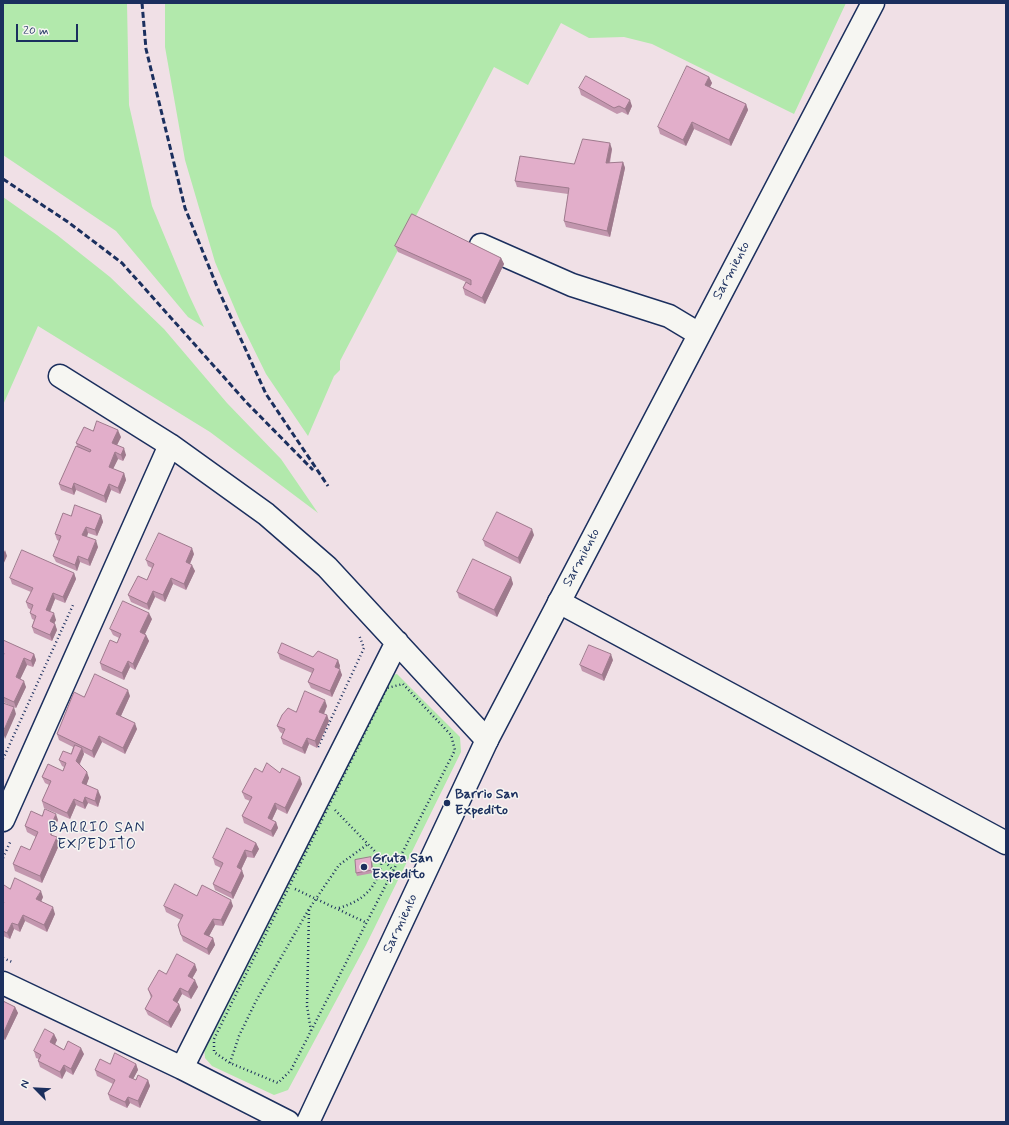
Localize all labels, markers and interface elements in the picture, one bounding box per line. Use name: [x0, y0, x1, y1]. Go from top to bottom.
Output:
scale bar: [18, 16, 80, 42]
text: 20 m: [23, 23, 49, 39]
street label: Sarmiento: [710, 239, 754, 303]
street label: Sarmiento: [560, 526, 604, 590]
place label: Barrio San Expedito: [455, 787, 519, 820]
marker: Barrio San Expedito: [442, 798, 452, 808]
district label: BARRIO SAN EXPEDITO: [48, 820, 146, 855]
place label: Gruta San Expedito: [372, 851, 433, 884]
marker: Gruta San Expedito: [359, 862, 369, 872]
street label: Sarmiento: [380, 892, 422, 956]
north arrow: [16, 1069, 56, 1109]
text: N: [17, 1078, 33, 1090]

